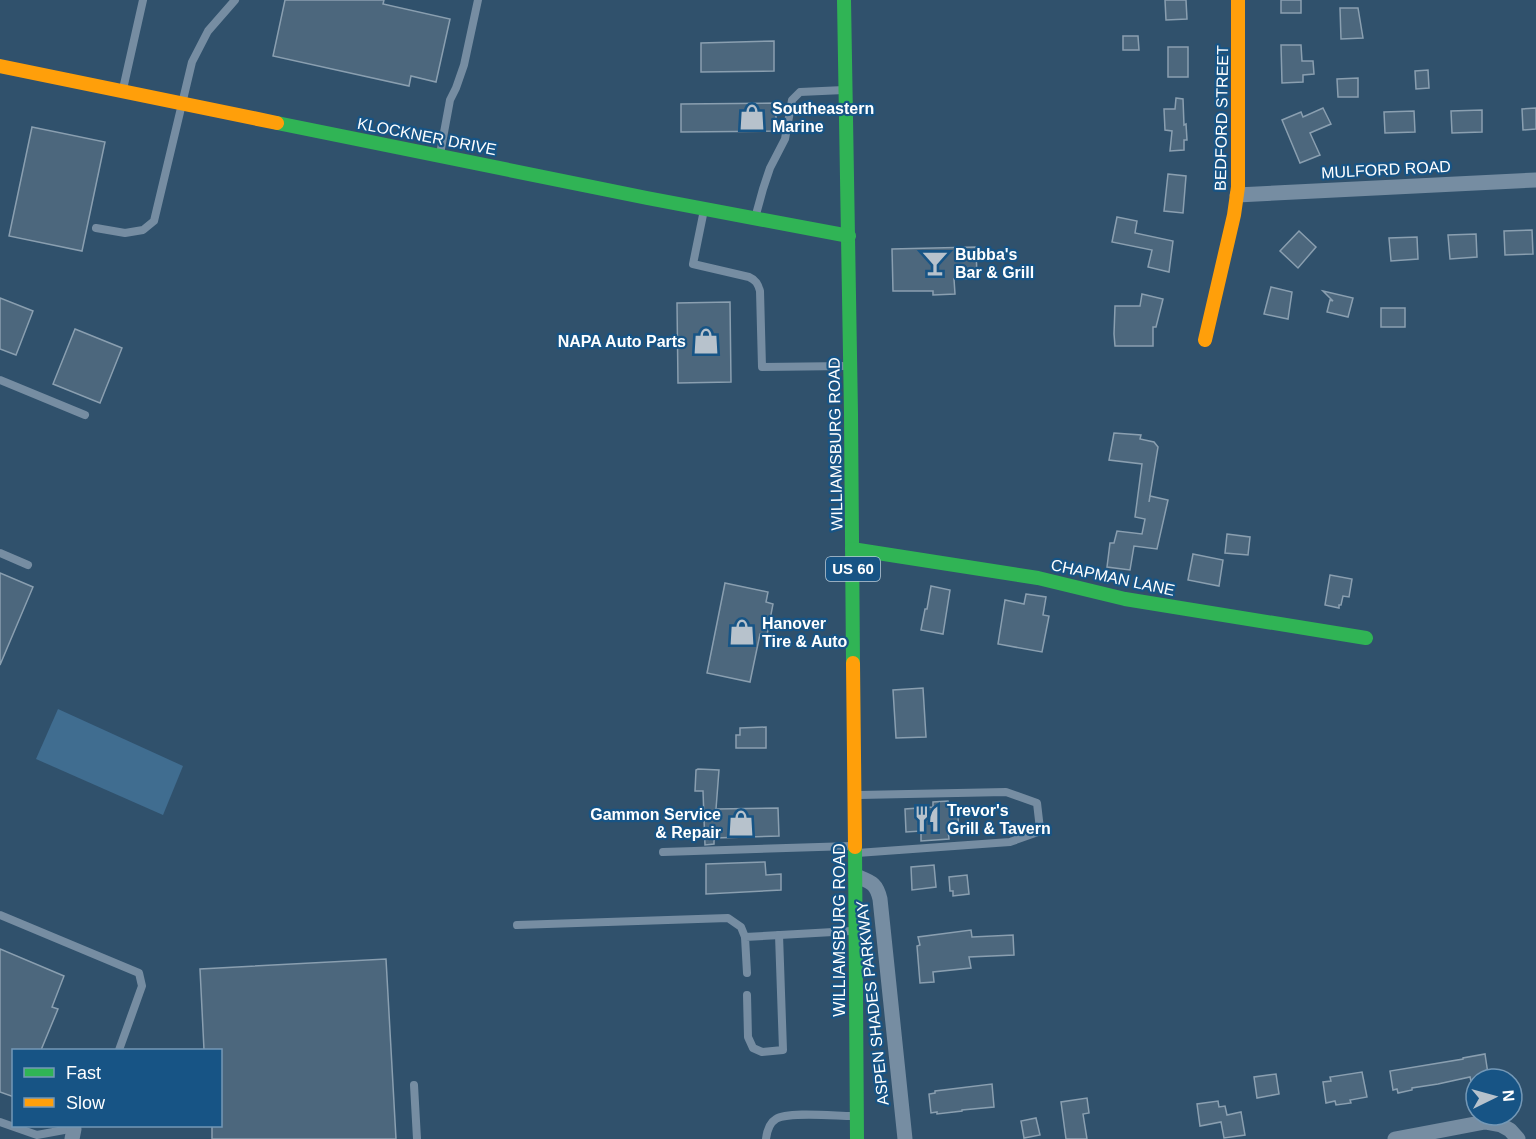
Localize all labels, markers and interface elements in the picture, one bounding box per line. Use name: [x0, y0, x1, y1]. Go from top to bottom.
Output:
street label: BEDFORD STREET: [1212, 45, 1231, 191]
place label: Southeastern Marine: [772, 100, 874, 135]
shop icon: Southeastern Marine: [737, 102, 767, 132]
street label: KLOCKNER DRIVE: [356, 115, 498, 158]
street label: MULFORD ROAD: [1321, 158, 1451, 181]
place label: Bubba's Bar & Grill: [955, 246, 1034, 281]
bar icon: Bubba's Bar & Grill: [920, 248, 950, 278]
shop icon: NAPA Auto Parts: [691, 326, 721, 356]
place label: NAPA Auto Parts: [558, 333, 686, 350]
street label: WILLIAMSBURG ROAD: [825, 357, 846, 531]
street label: CHAPMAN LANE: [1049, 556, 1176, 599]
road number: US 60: [826, 557, 880, 581]
place label: Hanover Tire & Auto: [762, 615, 848, 650]
shop icon: Hanover Tire & Auto: [727, 617, 757, 647]
place label: Trevor's Grill & Tavern: [947, 802, 1051, 837]
restaurant icon: Trevor's Grill & Tavern: [912, 804, 942, 834]
place label: Gammon Service & Repair: [590, 806, 721, 841]
shop icon: Gammon Service & Repair: [726, 808, 756, 838]
street label: WILLIAMSBURG ROAD: [831, 843, 848, 1017]
street label: ASPEN SHADES PARKWAY: [853, 899, 892, 1106]
legend: [12, 1049, 222, 1127]
text: Fast: [66, 1063, 101, 1083]
north arrow: [1464, 1067, 1524, 1127]
text: N: [1499, 1089, 1517, 1102]
text: Slow: [66, 1093, 106, 1113]

